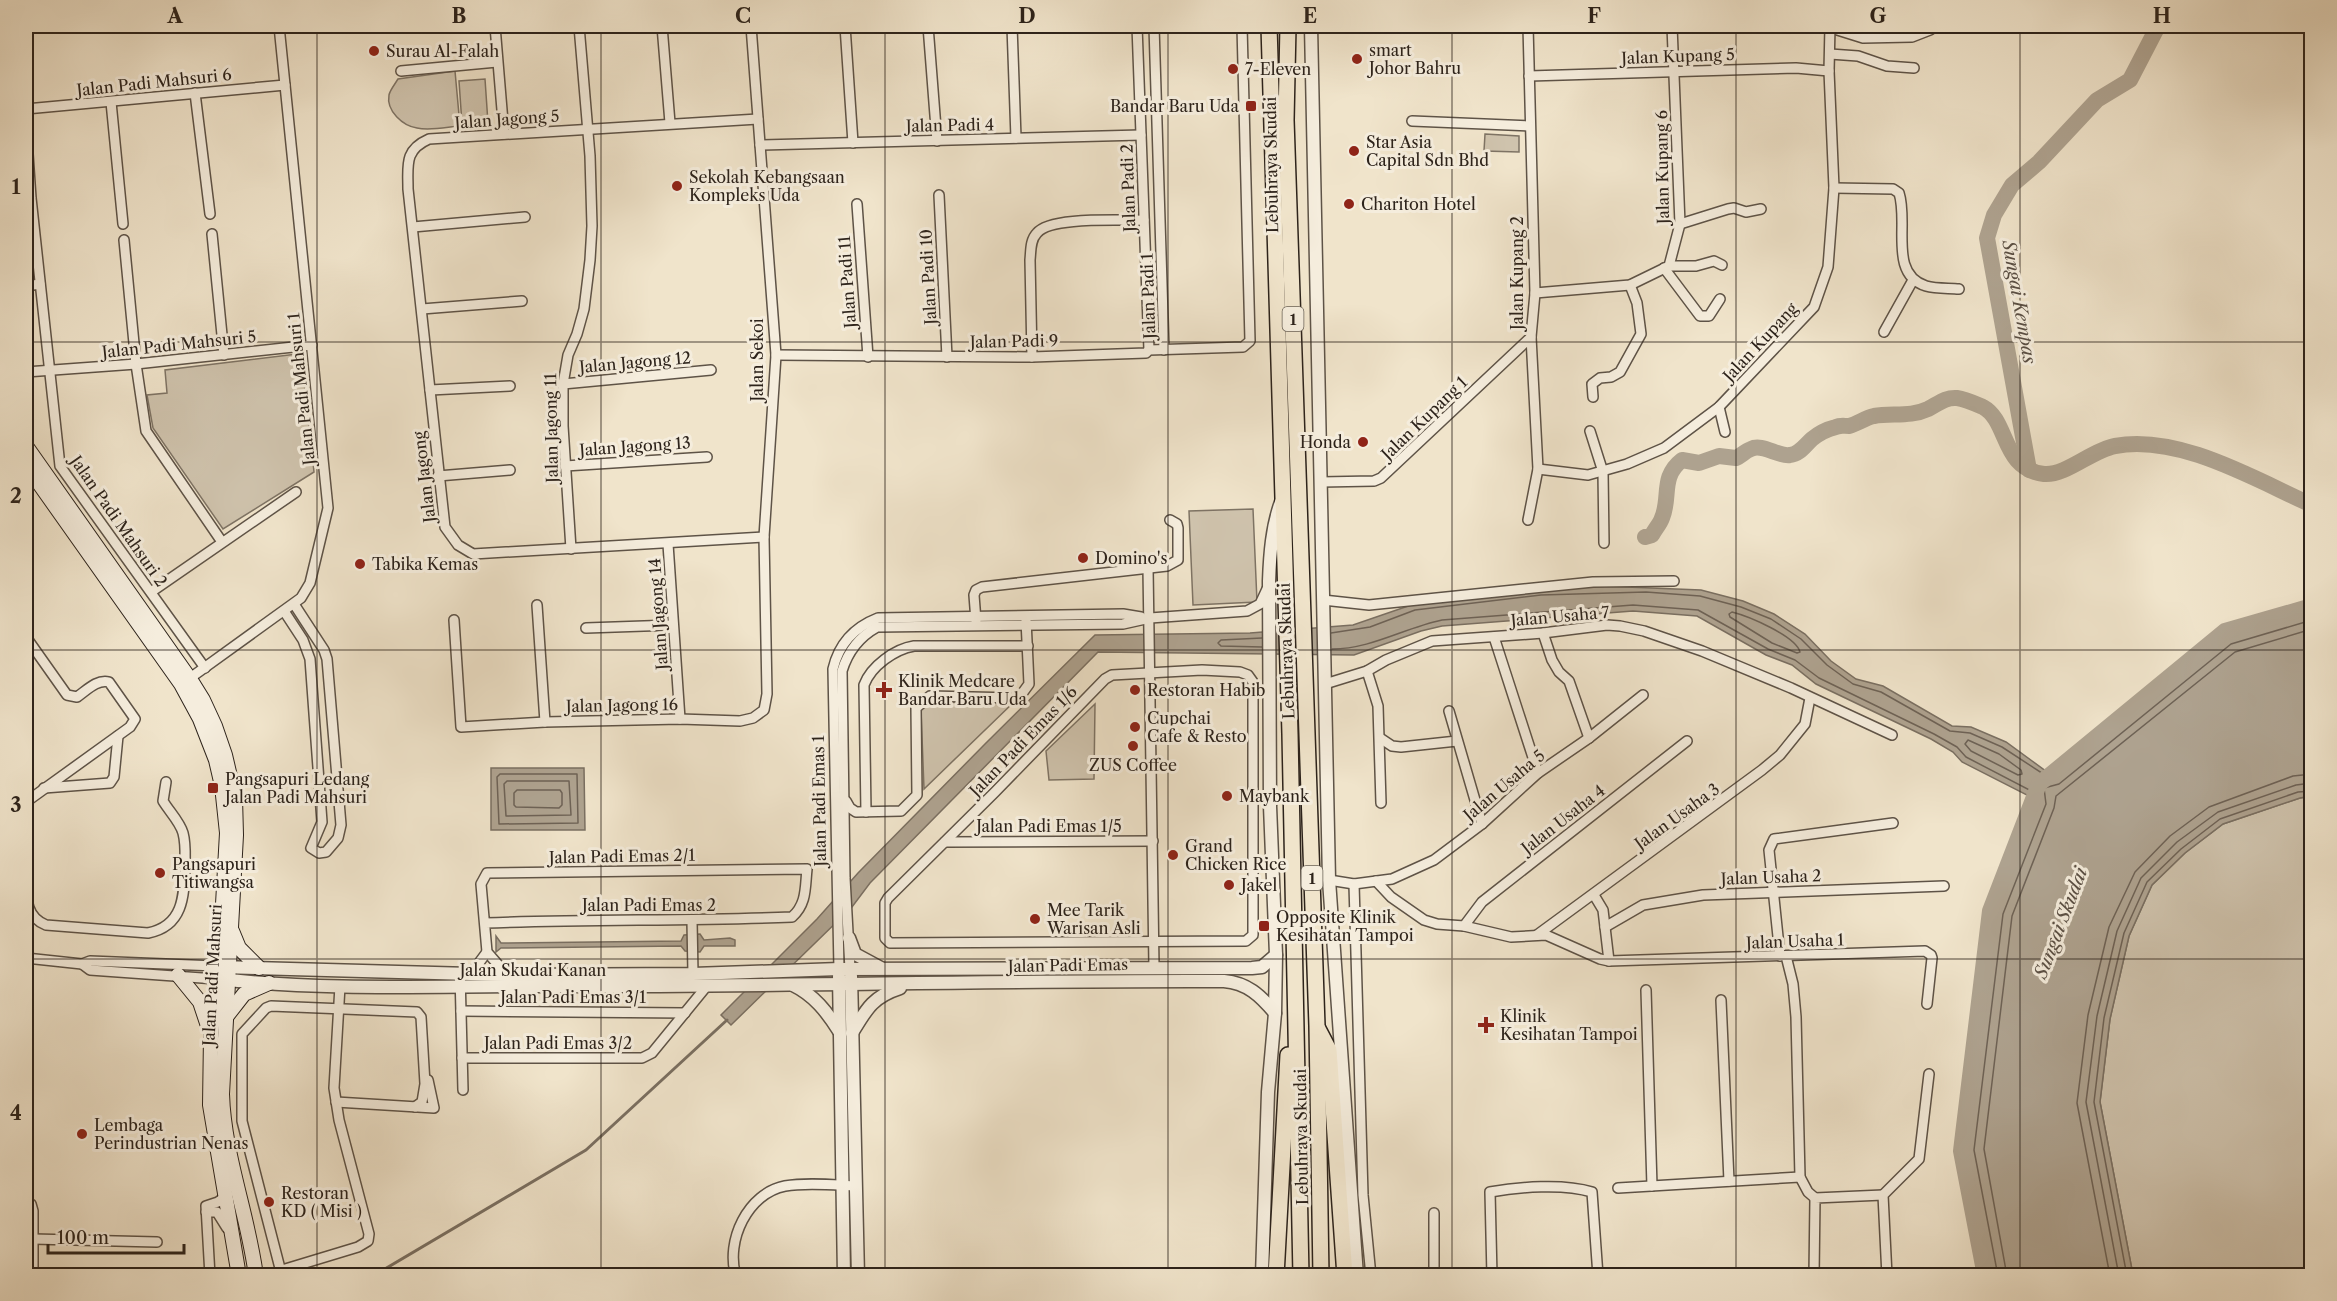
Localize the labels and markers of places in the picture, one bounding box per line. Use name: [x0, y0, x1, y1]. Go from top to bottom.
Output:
place label: smart Johor Bahru: [1366, 40, 1461, 78]
place label: Surau Al-Falah: [386, 41, 499, 61]
marker: Surau Al-Falah: [367, 44, 381, 58]
marker: smart Johor Bahru: [1350, 52, 1364, 66]
place label: 7-Eleven: [1245, 59, 1311, 79]
marker: 7-Eleven: [1226, 62, 1240, 76]
place label: Bandar Baru Uda: [1110, 96, 1240, 116]
marker: Bandar Baru Uda: [1244, 99, 1258, 113]
place label: Star Asia Capital Sdn Bhd: [1366, 132, 1489, 170]
marker: Star Asia Capital Sdn Bhd: [1347, 144, 1361, 158]
place label: Sekolah Kebangsaan Kompleks Uda: [689, 167, 845, 205]
marker: Sekolah Kebangsaan Kompleks Uda: [670, 179, 684, 193]
place label: Chariton Hotel: [1361, 194, 1476, 214]
marker: Chariton Hotel: [1342, 197, 1356, 211]
place label: Honda: [1300, 432, 1352, 452]
marker: Honda: [1356, 435, 1370, 449]
place label: Domino's: [1095, 548, 1167, 568]
marker: Domino's: [1076, 551, 1090, 565]
place label: Tabika Kemas: [372, 554, 478, 574]
marker: Tabika Kemas: [353, 557, 367, 571]
place label: Klinik Medcare Bandar Baru Uda: [898, 671, 1028, 709]
place label: Restoran Habib: [1147, 680, 1266, 700]
marker: Klinik Medcare Bandar Baru Uda: [875, 681, 893, 699]
marker: Restoran Habib: [1128, 683, 1142, 697]
place label: Cupchai Cafe & Resto: [1147, 708, 1247, 746]
marker: Cupchai Cafe & Resto: [1128, 720, 1142, 734]
marker: ZUS Coffee: [1126, 739, 1140, 753]
place label: ZUS Coffee: [1089, 755, 1177, 775]
place label: Pangsapuri Ledang Jalan Padi Mahsuri: [222, 769, 370, 807]
marker: Pangsapuri Ledang Jalan Padi Mahsuri: [206, 781, 220, 795]
place label: Maybank: [1239, 786, 1310, 806]
marker: Maybank: [1220, 789, 1234, 803]
place label: Grand Chicken Rice: [1185, 836, 1286, 874]
marker: Grand Chicken Rice: [1166, 848, 1180, 862]
place label: Pangsapuri Titiwangsa: [172, 854, 256, 892]
marker: Pangsapuri Titiwangsa: [153, 866, 167, 880]
place label: Jakel: [1238, 875, 1277, 895]
marker: Jakel: [1222, 878, 1236, 892]
place label: Mee Tarik Warisan Asli: [1046, 900, 1141, 938]
place label: Opposite Klinik Kesihatan Tampoi: [1276, 907, 1414, 945]
marker: Mee Tarik Warisan Asli: [1028, 912, 1042, 926]
marker: Opposite Klinik Kesihatan Tampoi: [1257, 919, 1271, 933]
place label: Klinik Kesihatan Tampoi: [1500, 1006, 1638, 1044]
marker: Klinik Kesihatan Tampoi: [1477, 1016, 1495, 1034]
place label: Lembaga Perindustrian Nenas: [94, 1115, 248, 1153]
marker: Lembaga Perindustrian Nenas: [75, 1127, 89, 1141]
place label: Restoran KD ( Misi ): [281, 1183, 362, 1221]
marker: Restoran KD ( Misi ): [262, 1195, 276, 1209]

